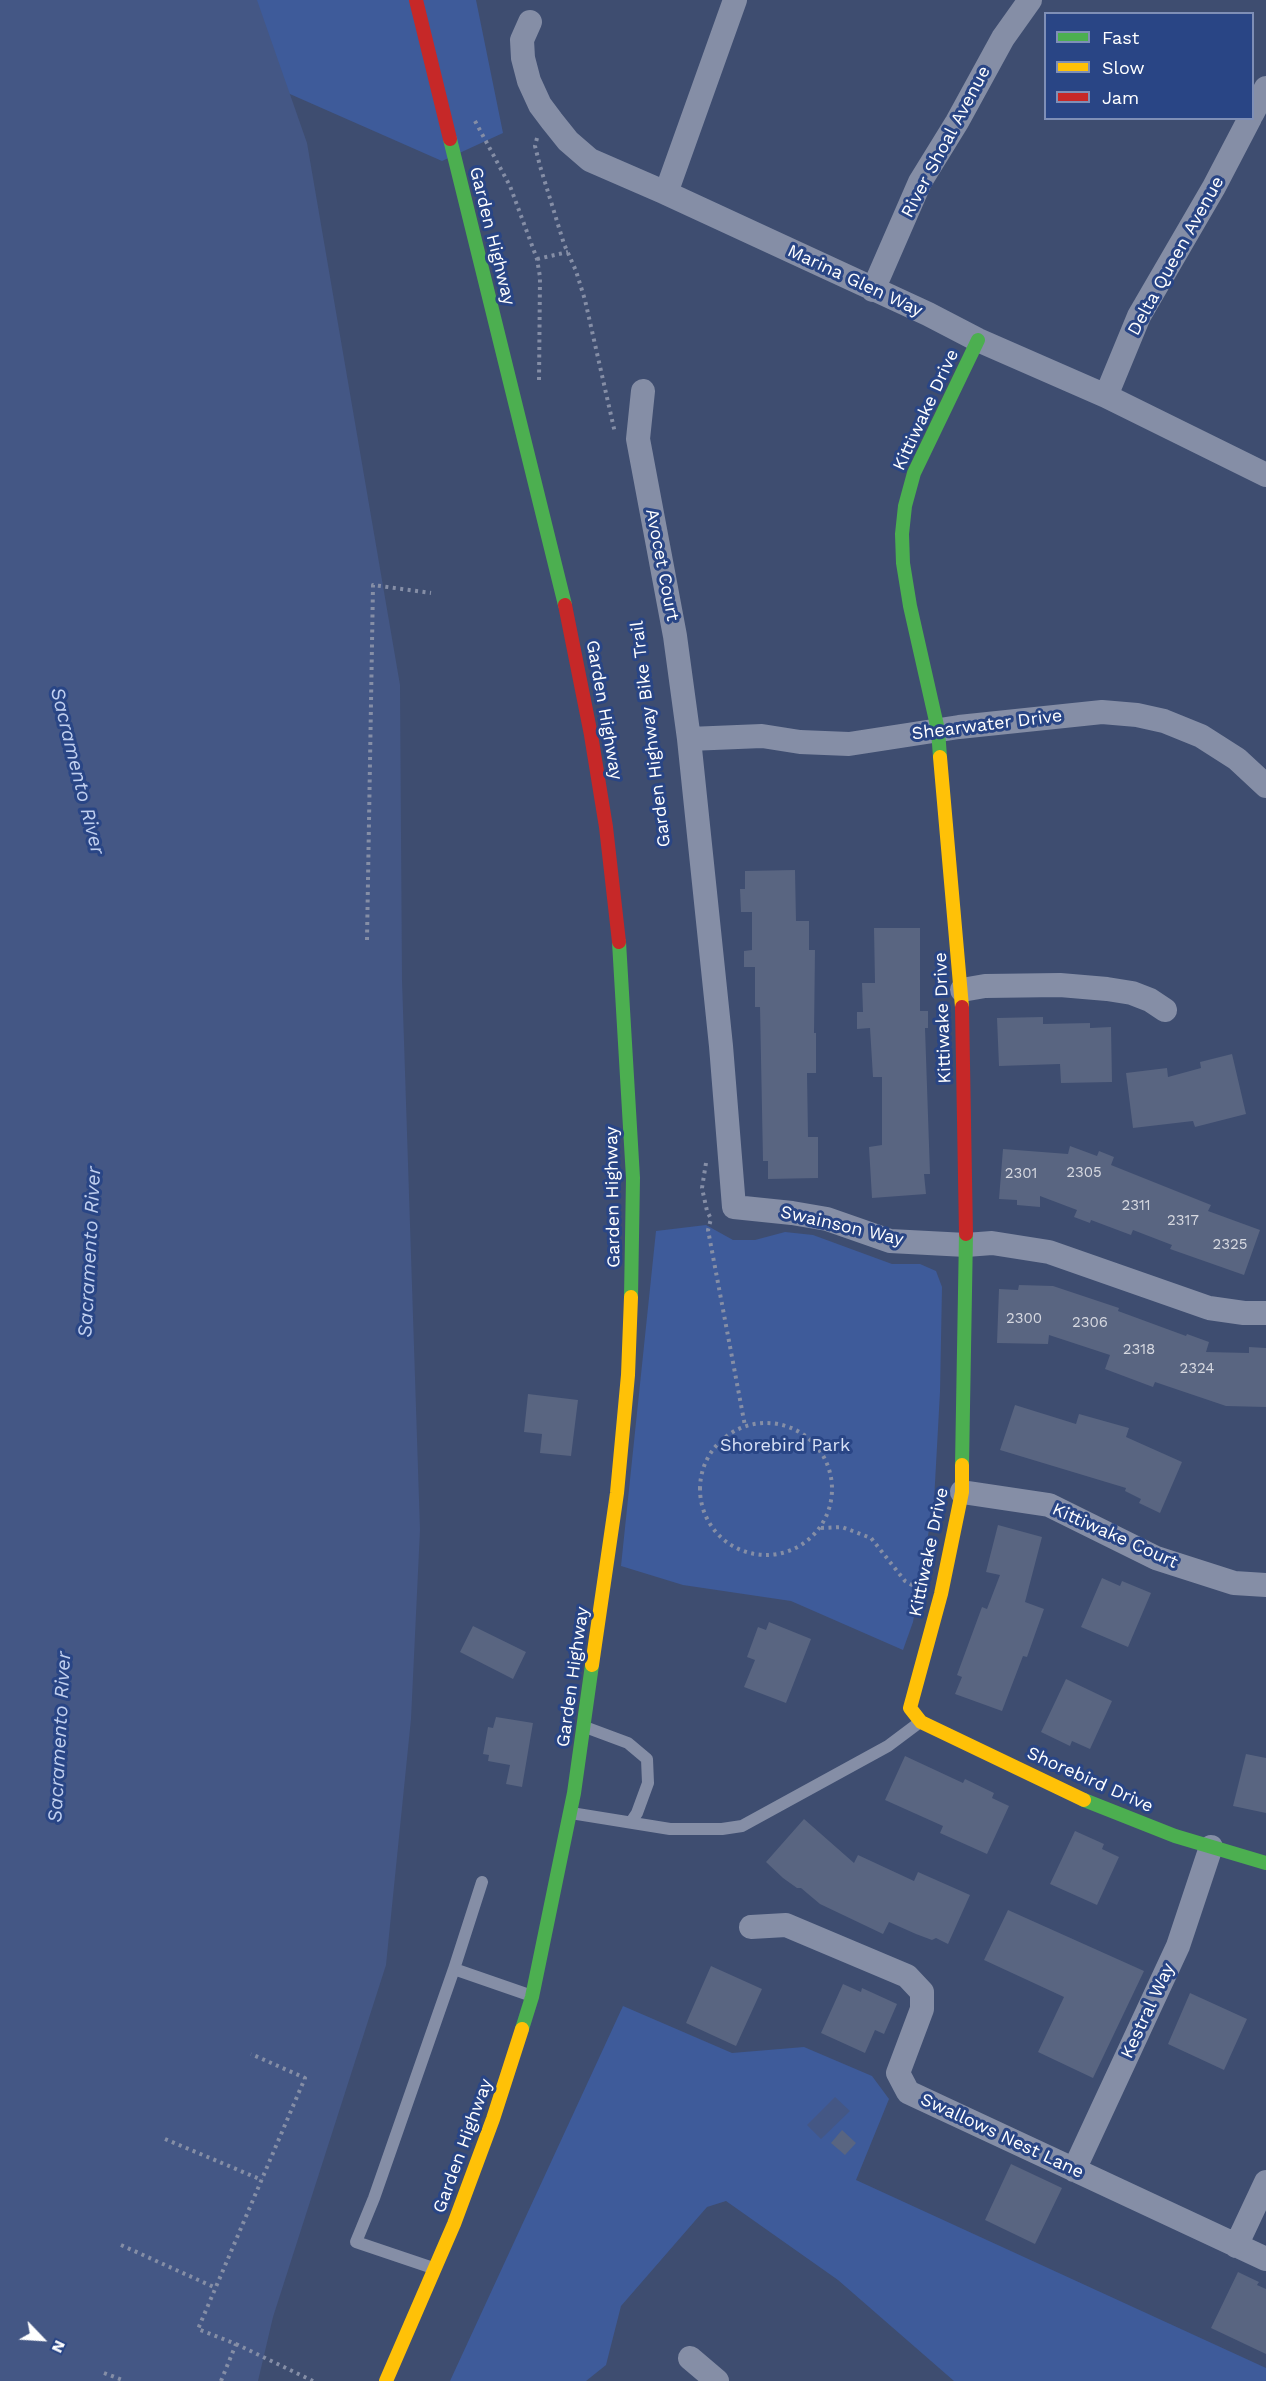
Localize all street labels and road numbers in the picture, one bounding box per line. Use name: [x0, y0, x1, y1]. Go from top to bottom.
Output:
street label: River Shoal Avenue: [897, 62, 995, 222]
street label: Garden Highway: [464, 165, 520, 307]
street label: Delta Queen Avenue: [1123, 173, 1229, 339]
street label: Marina Glen Way: [784, 240, 926, 322]
street label: Kittiwake Drive: [888, 346, 964, 474]
street label: Avocet Court: [641, 507, 683, 623]
street label: Garden Highway Bike Trail: [626, 620, 676, 848]
street label: Garden Highway: [581, 638, 627, 782]
street label: Shearwater Drive: [911, 705, 1063, 745]
street label: Kittiwake Drive: [930, 952, 956, 1084]
street label: Garden Highway: [601, 1126, 625, 1268]
street label: Swainson Way: [778, 1201, 906, 1251]
street label: Kittiwake Drive: [905, 1485, 953, 1619]
street label: Kittiwake Court: [1049, 1499, 1181, 1573]
street label: Garden Highway: [552, 1605, 594, 1749]
street label: Shorebird Drive: [1023, 1742, 1157, 1818]
street label: Kestral Way: [1116, 1960, 1180, 2062]
street label: Garden Highway: [429, 2076, 497, 2216]
street label: Swallows Nest Lane: [917, 2089, 1087, 2183]

